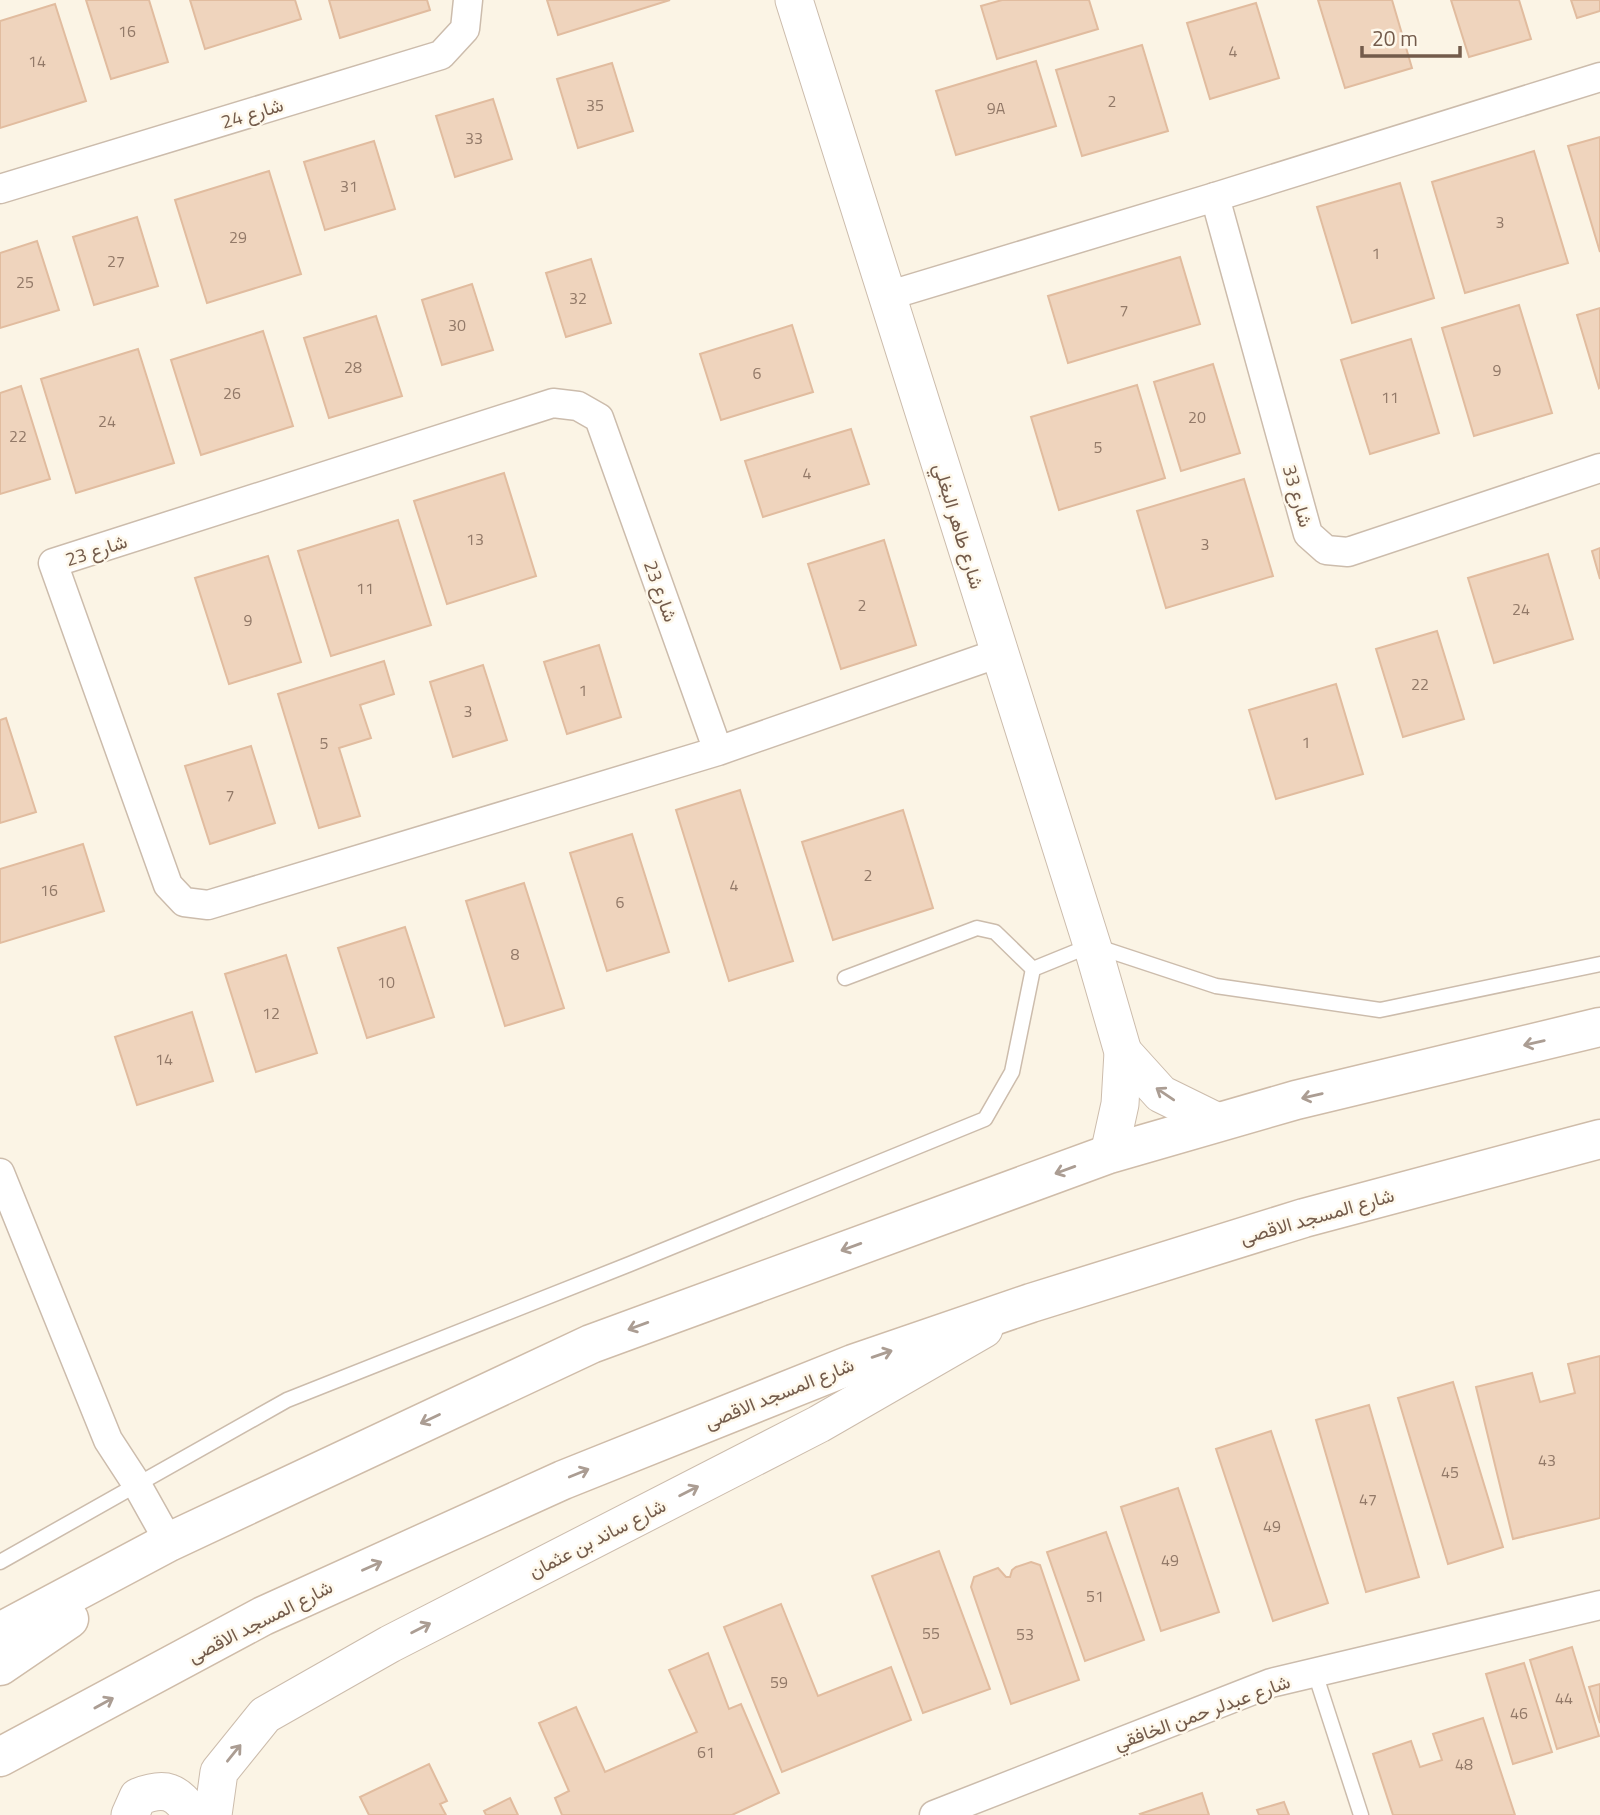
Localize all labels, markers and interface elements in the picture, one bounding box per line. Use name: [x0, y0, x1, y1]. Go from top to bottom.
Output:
scale bar: [1362, 14, 1460, 58]
house number: 16: [118, 19, 136, 43]
text: 20 m: [1372, 22, 1418, 54]
house number: 4: [1229, 39, 1238, 63]
house number: 14: [28, 49, 46, 73]
street label: شارع 24: [217, 89, 287, 136]
house number: 2: [1108, 89, 1116, 113]
house number: 35: [586, 93, 604, 117]
house number: 9A: [987, 96, 1006, 120]
house number: 33: [465, 126, 483, 150]
house number: 31: [340, 174, 358, 198]
house number: 3: [1496, 210, 1504, 234]
house number: 29: [229, 225, 247, 249]
house number: 1: [1372, 241, 1380, 265]
house number: 27: [107, 249, 125, 273]
house number: 25: [16, 270, 34, 294]
house number: 32: [569, 286, 587, 310]
house number: 7: [1120, 298, 1128, 322]
house number: 30: [448, 313, 466, 337]
house number: 28: [344, 355, 362, 379]
house number: 9: [1493, 358, 1502, 382]
house number: 6: [753, 361, 762, 385]
house number: 26: [223, 381, 241, 405]
house number: 11: [1381, 385, 1399, 409]
house number: 20: [1188, 405, 1206, 429]
house number: 24: [98, 409, 116, 433]
house number: 22: [9, 424, 27, 448]
house number: 5: [1094, 435, 1103, 459]
street label: شارع طاهر البغلي: [925, 459, 992, 593]
house number: 4: [803, 461, 812, 485]
street label: شارع 33: [1276, 461, 1321, 530]
street label: شارع 23: [61, 526, 131, 573]
house number: 13: [466, 527, 484, 551]
house number: 3: [1201, 532, 1209, 556]
street label: شارع 23: [637, 556, 686, 626]
house number: 11: [356, 576, 374, 600]
house number: 2: [858, 593, 866, 617]
house number: 24: [1512, 597, 1530, 621]
house number: 9: [244, 608, 253, 632]
house number: 22: [1411, 672, 1429, 696]
house number: 1: [579, 678, 587, 702]
house number: 3: [464, 699, 472, 723]
house number: 1: [1302, 730, 1310, 754]
house number: 5: [320, 731, 329, 755]
house number: 7: [226, 783, 234, 807]
house number: 2: [864, 863, 872, 887]
house number: 4: [730, 873, 739, 897]
house number: 16: [40, 878, 58, 902]
house number: 6: [616, 890, 625, 914]
house number: 8: [511, 942, 520, 966]
house number: 10: [377, 970, 395, 994]
house number: 12: [262, 1001, 280, 1025]
one-way arrow: [1523, 1037, 1546, 1050]
house number: 14: [155, 1047, 173, 1071]
one-way arrow: [1156, 1087, 1175, 1101]
one-way arrow: [1301, 1090, 1324, 1103]
one-way arrow: [1054, 1164, 1076, 1177]
street label: شارع المسجد الاقصى: [1236, 1180, 1397, 1251]
one-way arrow: [840, 1242, 862, 1254]
one-way arrow: [627, 1321, 649, 1334]
one-way arrow: [871, 1346, 893, 1359]
street label: شارع المسجد الاقصى: [700, 1349, 858, 1436]
one-way arrow: [420, 1413, 441, 1426]
house number: 43: [1538, 1448, 1556, 1472]
house number: 45: [1441, 1460, 1459, 1484]
one-way arrow: [568, 1466, 590, 1479]
one-way arrow: [678, 1483, 699, 1497]
house number: 47: [1359, 1487, 1377, 1511]
street label: شارع ساند بن عثمان: [523, 1490, 671, 1585]
house number: 49: [1263, 1514, 1281, 1538]
house number: 49: [1161, 1548, 1179, 1572]
one-way arrow: [361, 1559, 382, 1573]
street label: شارع المسجد الاقصى: [182, 1572, 337, 1670]
house number: 51: [1086, 1584, 1104, 1608]
one-way arrow: [410, 1621, 431, 1635]
house number: 55: [922, 1621, 940, 1645]
house number: 53: [1016, 1622, 1034, 1646]
street label: شارع عبدلر حمن الخافقي: [1110, 1666, 1295, 1759]
house number: 59: [770, 1670, 788, 1694]
house number: 44: [1555, 1686, 1573, 1710]
one-way arrow: [93, 1695, 114, 1709]
house number: 46: [1510, 1701, 1528, 1725]
house number: 61: [697, 1740, 715, 1764]
one-way arrow: [226, 1744, 242, 1762]
house number: 48: [1455, 1752, 1473, 1776]

